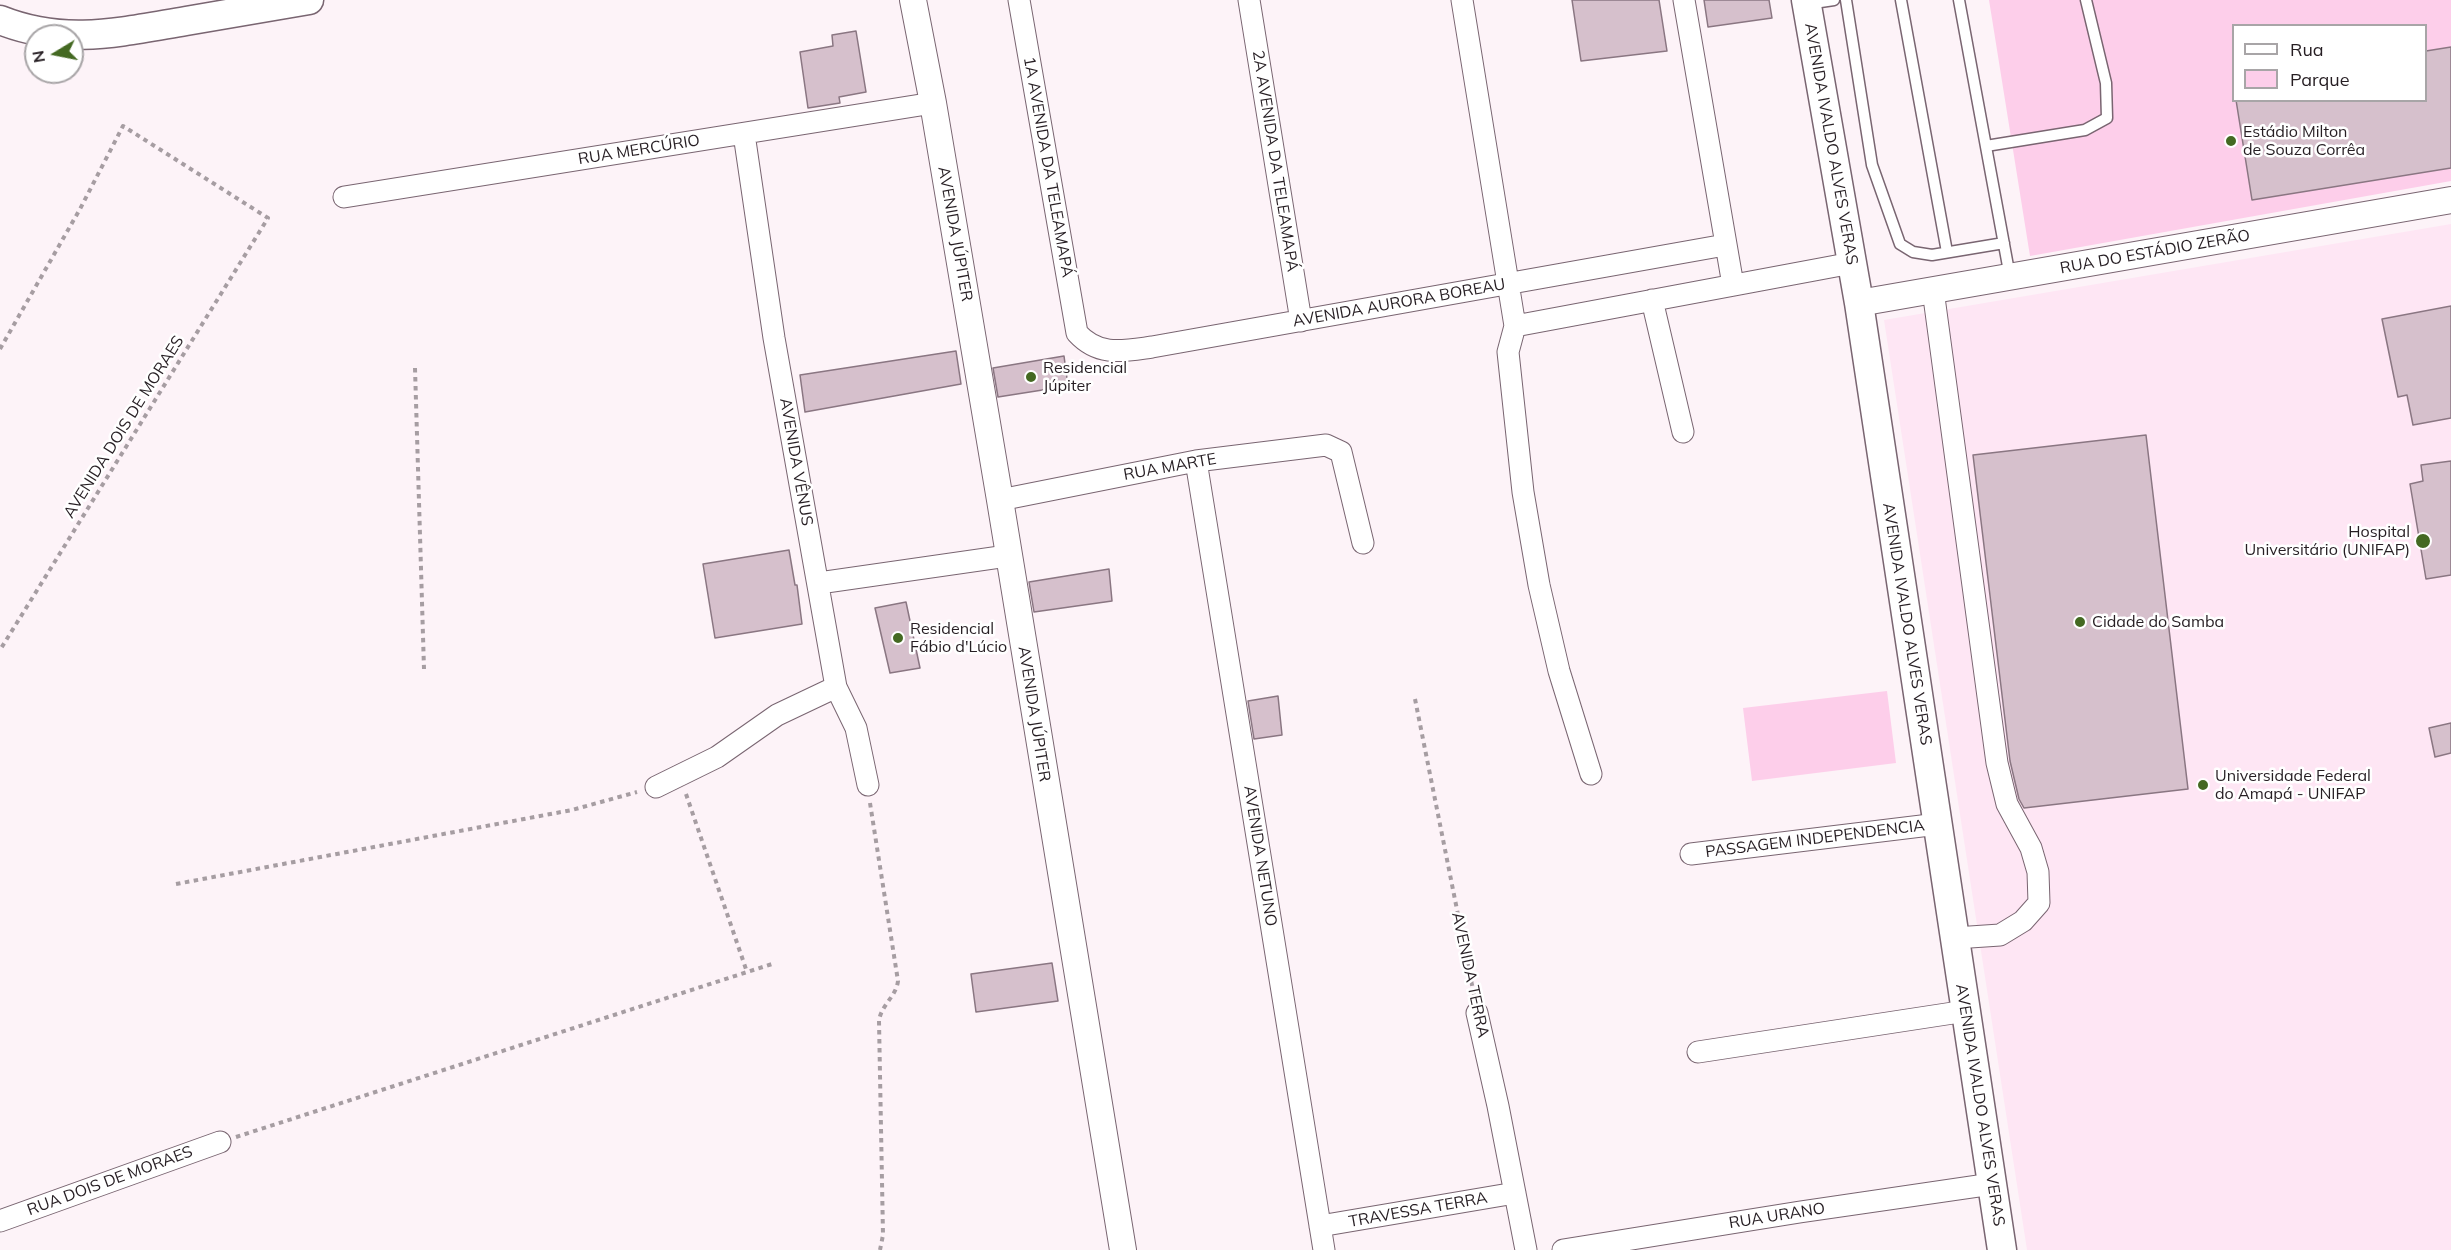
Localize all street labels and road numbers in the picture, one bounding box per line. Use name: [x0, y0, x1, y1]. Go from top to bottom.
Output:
street label: AVENIDA IVALDO ALVES VERAS: [1800, 22, 1862, 266]
street label: 2A AVENIDA DA TELEAMAPÁ: [1248, 49, 1302, 273]
street label: 1A AVENIDA DA TELEAMAPÁ: [1019, 55, 1077, 279]
street label: RUA MERCÚRIO: [577, 131, 701, 169]
street label: AVENIDA JÚPITER: [934, 165, 976, 303]
street label: RUA DO ESTÁDIO ZERÃO: [2058, 226, 2252, 278]
street label: AVENIDA AURORA BOREAU: [1291, 275, 1507, 331]
street label: AVENIDA DOIS DE MORAES: [60, 332, 188, 522]
street label: AVENIDA VÊNUS: [775, 397, 817, 527]
street label: RUA MARTE: [1122, 449, 1218, 485]
street label: AVENIDA IVALDO ALVES VERAS: [1878, 501, 1936, 747]
street label: AVENIDA JÚPITER: [1014, 645, 1054, 783]
street label: AVENIDA NETUNO: [1239, 784, 1281, 928]
street label: PASSAGEM INDEPENDENCIA: [1704, 816, 1926, 862]
street label: AVENIDA TERRA: [1447, 910, 1493, 1040]
street label: AVENIDA IVALDO ALVES VERAS: [1951, 982, 2009, 1228]
street label: RUA DOIS DE MORAES: [25, 1142, 195, 1220]
street label: TRAVESSA TERRA: [1347, 1188, 1489, 1232]
street label: RUA URANO: [1727, 1199, 1827, 1233]

